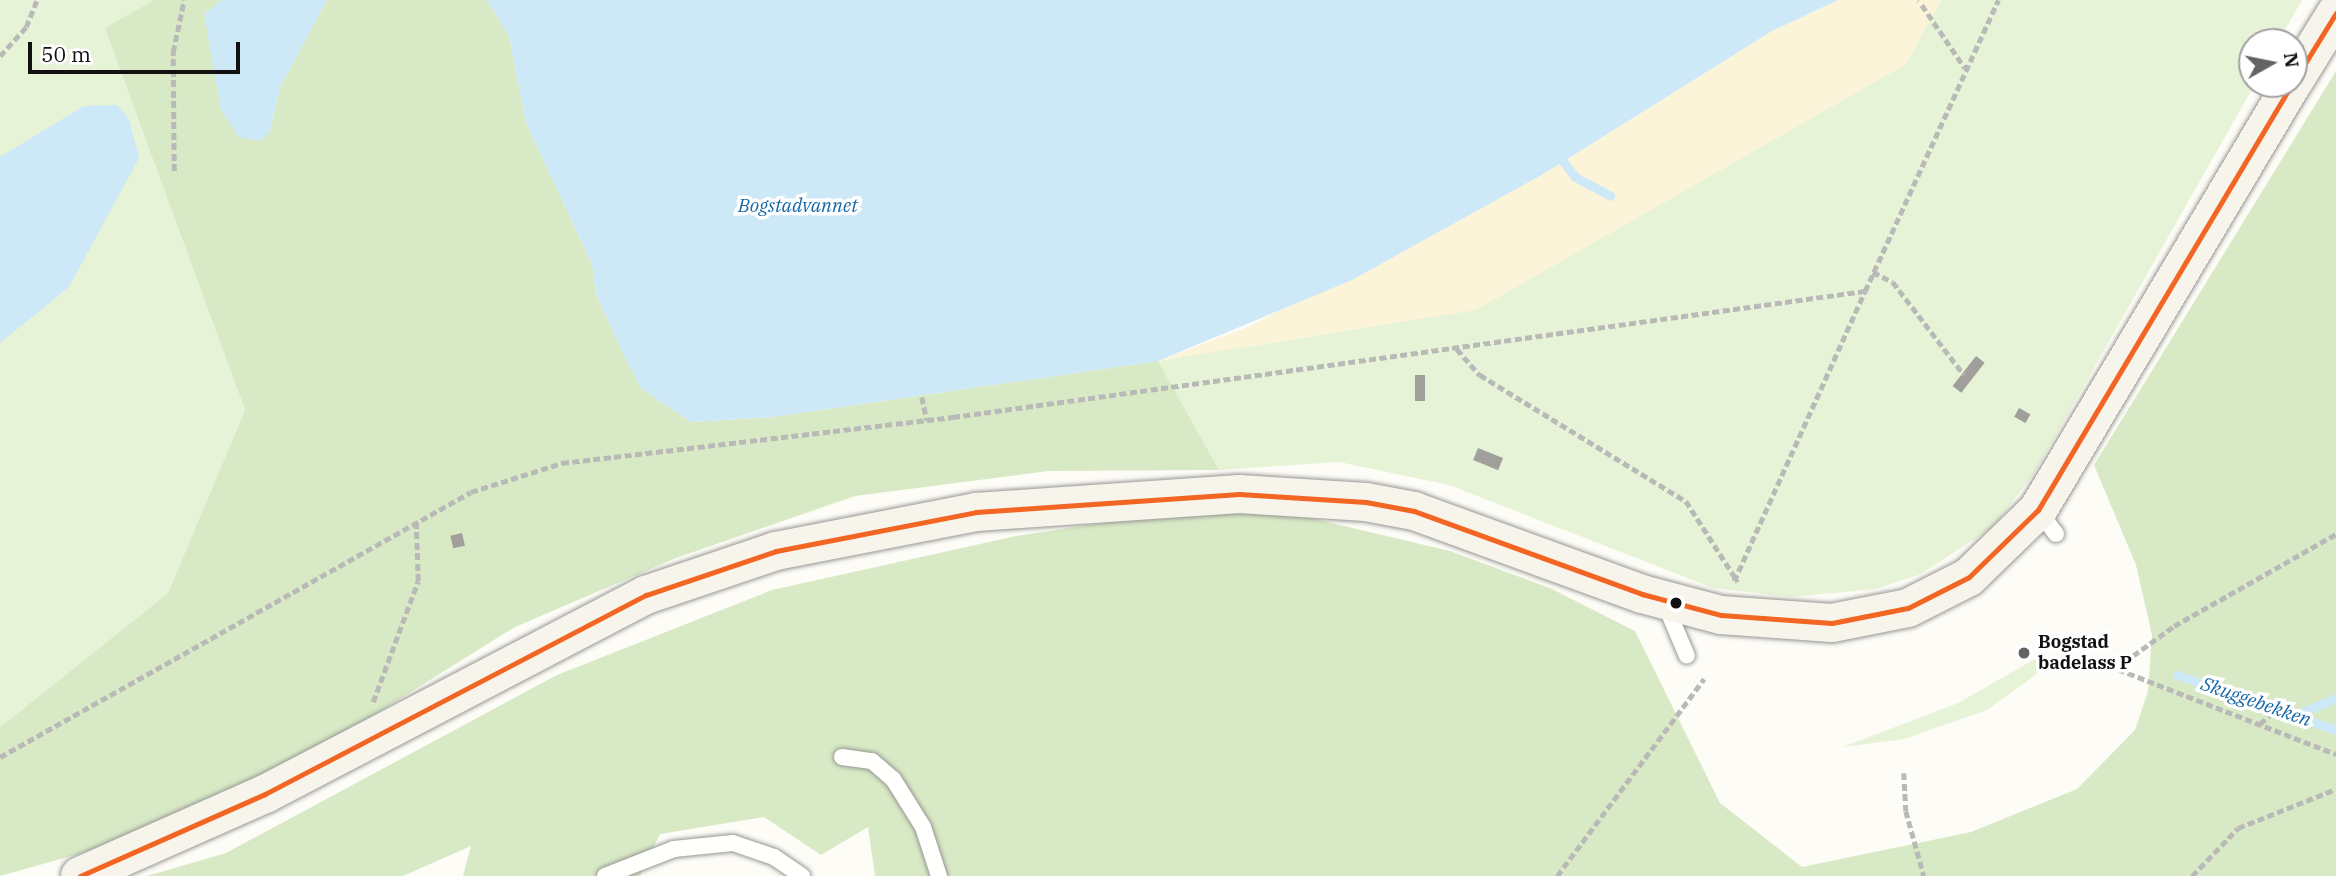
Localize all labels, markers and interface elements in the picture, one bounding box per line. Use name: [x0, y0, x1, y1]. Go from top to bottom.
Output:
scale bar: [32, 28, 243, 72]
north arrow: [2238, 28, 2308, 98]
text: 50 m: [41, 40, 91, 68]
text: N: [2279, 51, 2305, 69]
water label: Bogstadvannet: [738, 195, 858, 217]
unlabelled marker: [1669, 596, 1683, 610]
place label: Bogstad badelass P: [2038, 632, 2132, 674]
marker: Bogstad badelass P: [2016, 645, 2032, 661]
water label: Skuggebekken: [2198, 673, 2314, 731]

